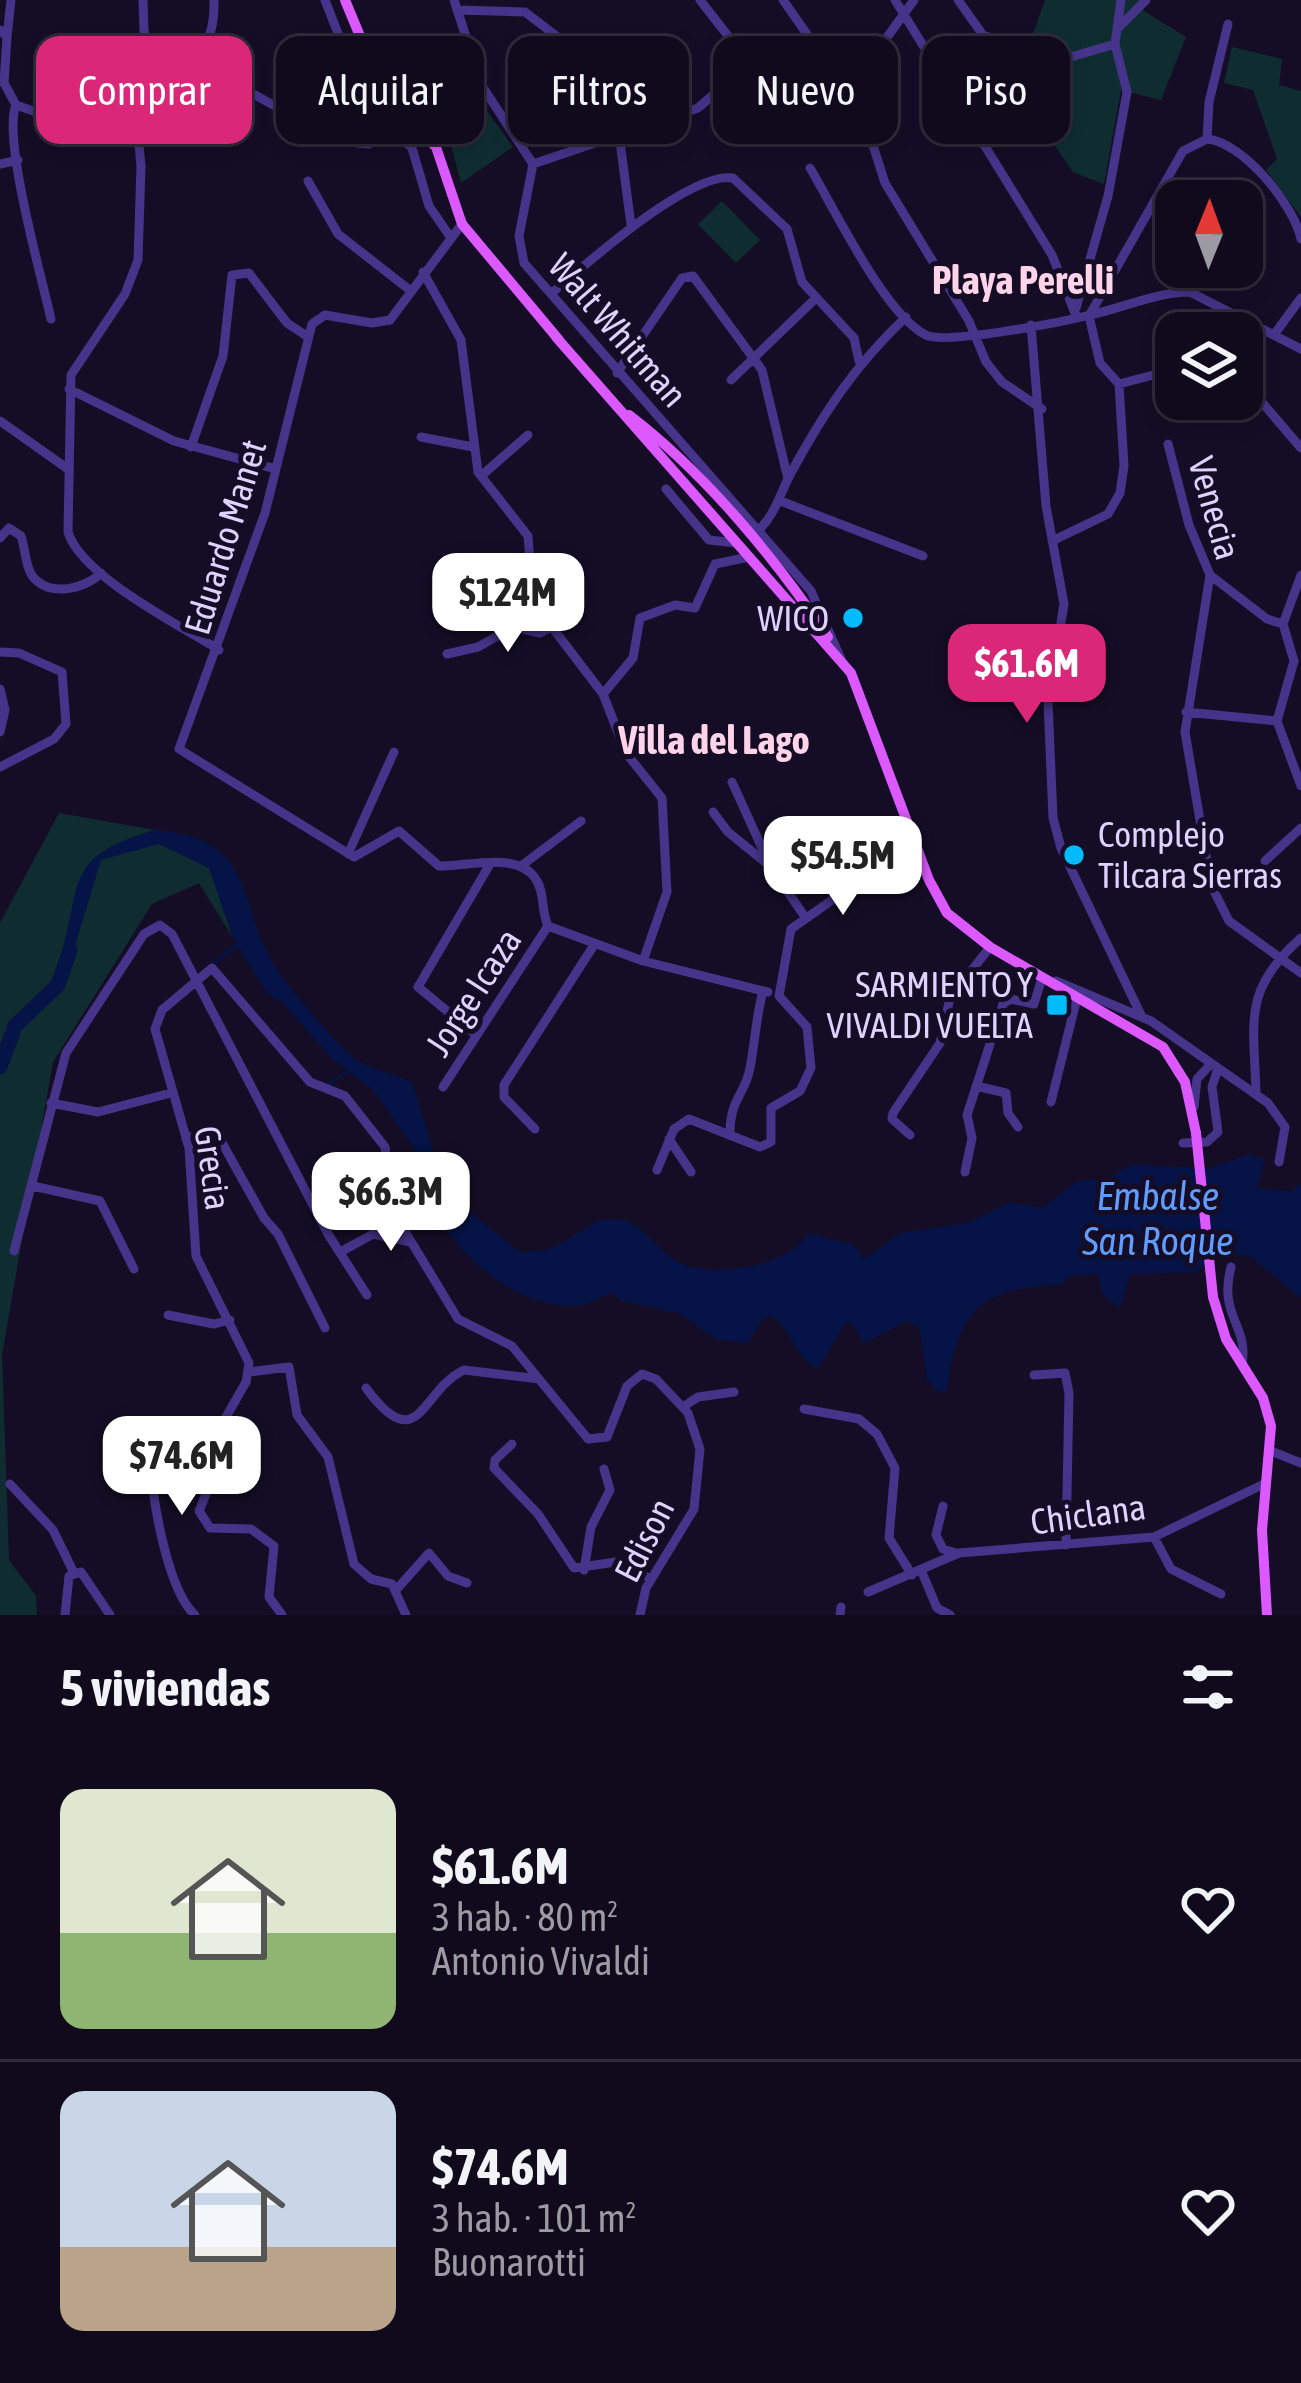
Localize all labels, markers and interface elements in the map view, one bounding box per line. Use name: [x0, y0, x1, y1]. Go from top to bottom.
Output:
chip: Comprar: [36, 36, 252, 144]
chip: Alquilar: [276, 36, 484, 144]
chip: Filtros: [508, 36, 689, 144]
chip: Nuevo: [713, 36, 898, 144]
chip: Piso: [922, 36, 1070, 144]
north arrow: [1155, 180, 1263, 288]
map controls: [1155, 180, 1263, 420]
street label: Walt Whitman: [540, 245, 696, 415]
district label: Playa Perelli: [932, 258, 1114, 302]
button: layers: [1155, 312, 1263, 420]
street label: Eduardo Manet: [176, 435, 274, 639]
street label: Venecia: [1180, 452, 1250, 564]
pin: $124M: [424, 553, 592, 655]
text: $124M: [459, 570, 557, 614]
place label: WICO: [757, 597, 829, 639]
marker: WICO: [840, 605, 866, 631]
pin: $61.6M: [929, 624, 1125, 726]
text: $61.6M: [975, 641, 1079, 685]
district label: Villa del Lago: [617, 718, 810, 762]
place label: Complejo Tilcara Sierras: [1098, 813, 1282, 896]
pin: $54.5M: [745, 816, 941, 918]
text: $54.5M: [791, 833, 895, 877]
marker: Complejo Tilcara Sierras: [1061, 842, 1087, 868]
street label: Jorge Icaza: [416, 921, 530, 1063]
place label: SARMIENTO Y VIVALDI VUELTA: [827, 963, 1033, 1046]
marker: SARMIENTO Y VIVALDI VUELTA: [1044, 992, 1070, 1018]
street label: Grecia: [186, 1123, 240, 1213]
pin: $66.3M: [293, 1152, 489, 1254]
text: $66.3M: [339, 1169, 443, 1213]
water label: Embalse San Roque: [1081, 1174, 1234, 1263]
pin: $74.6M: [84, 1416, 280, 1518]
text: $74.6M: [130, 1433, 234, 1477]
street label: Chiclana: [1028, 1485, 1148, 1543]
street label: Edison: [605, 1491, 683, 1589]
icon: filters: [1175, 1654, 1241, 1720]
text: 5 viviendas: [60, 1658, 270, 1717]
text: $61.6M: [432, 1836, 569, 1895]
icon: home: [156, 1837, 300, 1981]
icon: heart: [1175, 1876, 1241, 1942]
text: 3 hab. · 80 m²: [432, 1895, 618, 1939]
text: Antonio Vivaldi: [432, 1939, 650, 1983]
text: $74.6M: [432, 2137, 569, 2196]
icon: home: [156, 2139, 300, 2283]
icon: heart: [1175, 2178, 1241, 2244]
text: 3 hab. · 101 m²: [432, 2196, 637, 2240]
text: Buonarotti: [432, 2240, 586, 2284]

